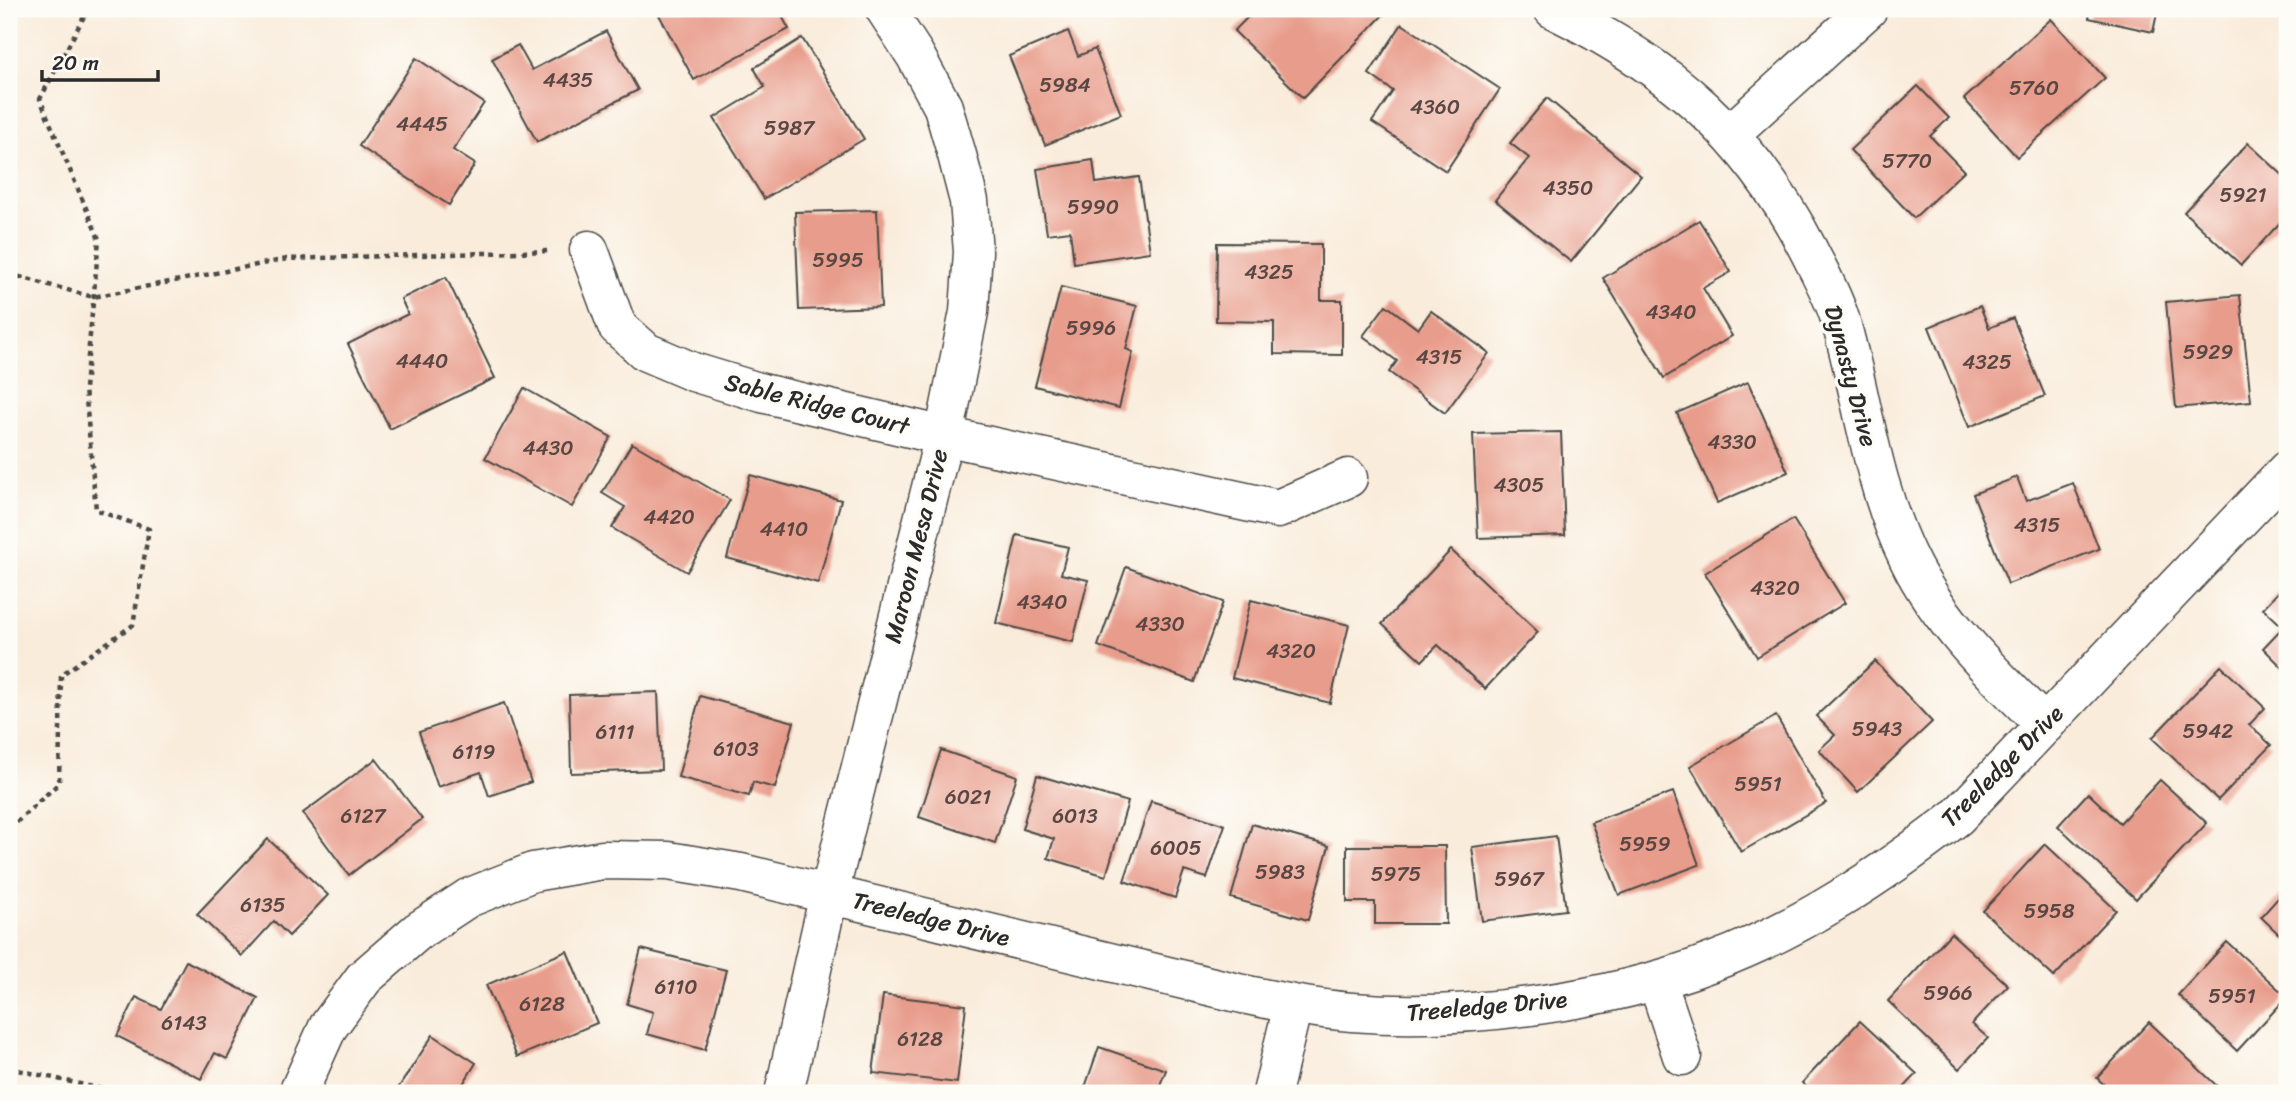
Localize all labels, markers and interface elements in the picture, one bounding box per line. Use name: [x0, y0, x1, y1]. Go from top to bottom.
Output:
scale bar: [42, 38, 158, 82]
text: 20 m: [52, 44, 99, 82]
house number: 4435: [543, 61, 593, 99]
house number: 5984: [1039, 66, 1091, 104]
house number: 5760: [2009, 69, 2059, 107]
house number: 4360: [1410, 88, 1460, 126]
house number: 4445: [396, 105, 448, 143]
house number: 5987: [764, 109, 816, 147]
house number: 5770: [1882, 142, 1932, 180]
house number: 4350: [1543, 169, 1593, 207]
house number: 5921: [2220, 176, 2266, 214]
house number: 5990: [1067, 188, 1119, 226]
house number: 5995: [812, 241, 864, 279]
house number: 4325: [1244, 253, 1294, 291]
house number: 4340: [1645, 293, 1697, 331]
street label: Dynasty Drive: [1812, 300, 1890, 452]
house number: 5996: [1066, 309, 1116, 347]
house number: 5929: [2183, 333, 2233, 371]
house number: 4315: [1416, 338, 1462, 376]
house number: 4440: [396, 342, 448, 380]
house number: 4325: [1962, 343, 2012, 381]
street label: Sable Ridge Court: [720, 361, 915, 448]
house number: 4330: [1707, 423, 1757, 461]
house number: 4430: [522, 429, 574, 467]
street label: Maroon Mesa Drive: [872, 444, 960, 648]
house number: 4305: [1494, 466, 1545, 504]
house number: 4420: [643, 498, 695, 536]
house number: 4315: [2014, 506, 2060, 544]
house number: 4410: [760, 510, 808, 548]
house number: 4320: [1750, 569, 1800, 607]
house number: 4340: [1016, 583, 1068, 621]
house number: 4330: [1135, 605, 1185, 643]
house number: 4320: [1266, 632, 1316, 670]
street label: Treeledge Drive: [1930, 694, 2074, 838]
house number: 5943: [1852, 710, 1903, 748]
house number: 5942: [2183, 712, 2233, 750]
house number: 6111: [596, 713, 634, 751]
house number: 6103: [713, 730, 759, 768]
house number: 6119: [453, 733, 496, 771]
house number: 5951: [1734, 765, 1782, 803]
house number: 6021: [945, 778, 991, 816]
house number: 6127: [340, 797, 388, 835]
house number: 6013: [1052, 797, 1098, 835]
house number: 5959: [1619, 825, 1671, 863]
house number: 6005: [1150, 829, 1202, 867]
house number: 5983: [1255, 853, 1305, 891]
house number: 5975: [1371, 855, 1421, 893]
house number: 5967: [1494, 860, 1546, 898]
street label: Treeledge Drive: [848, 879, 1015, 959]
house number: 6135: [240, 886, 286, 924]
house number: 5958: [2023, 892, 2075, 930]
house number: 6110: [654, 968, 698, 1006]
house number: 5966: [1923, 974, 1973, 1012]
house number: 5951: [2208, 977, 2256, 1015]
street label: Treeledge Drive: [1405, 978, 1569, 1034]
house number: 6128: [519, 985, 565, 1023]
house number: 6143: [161, 1004, 207, 1042]
house number: 6128: [897, 1020, 943, 1058]

